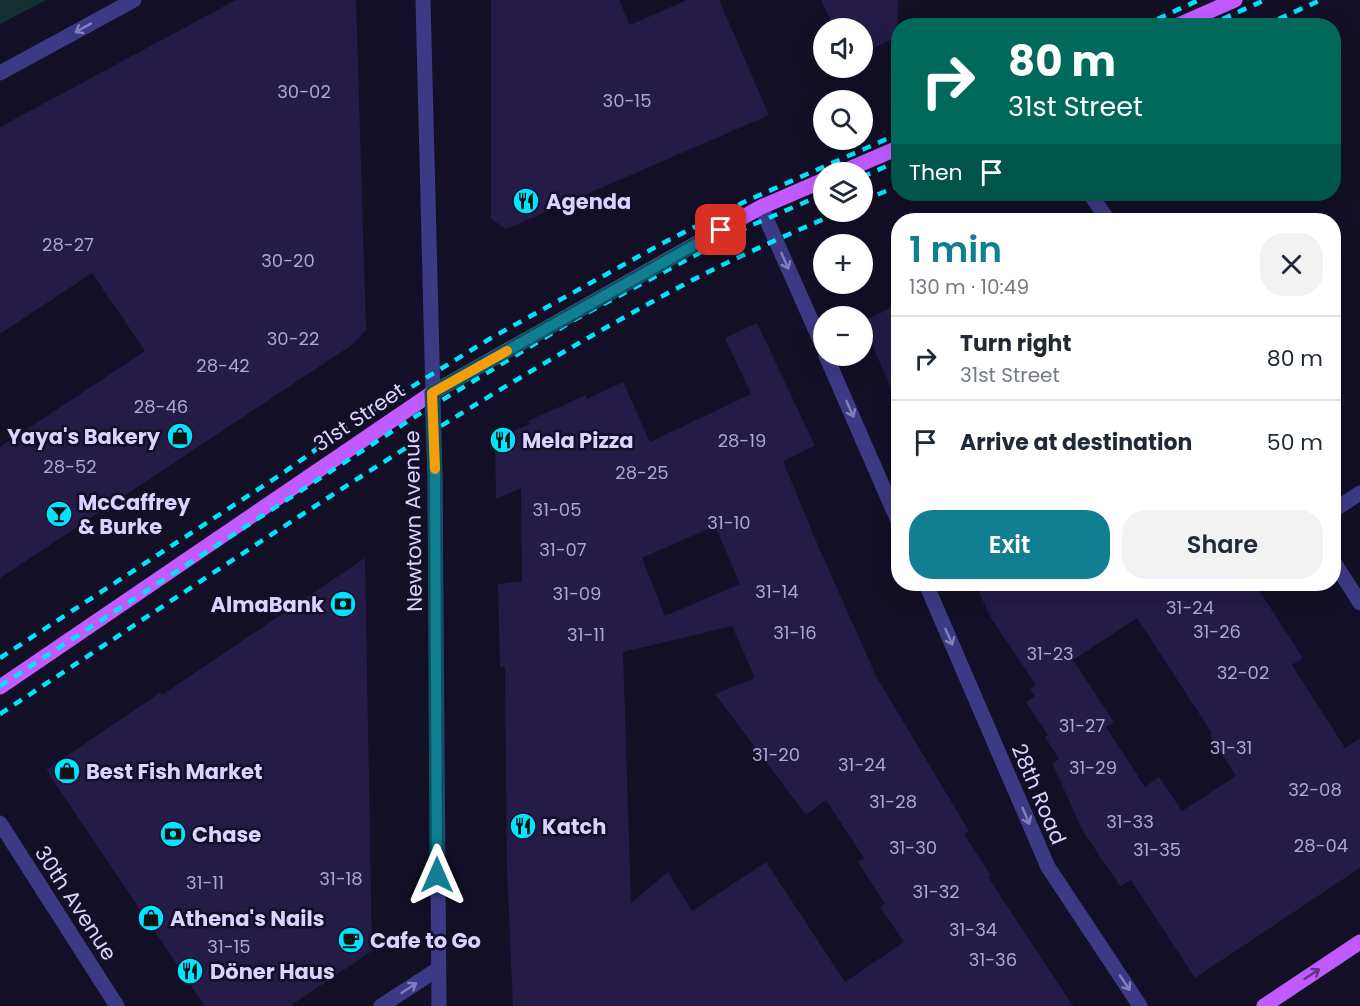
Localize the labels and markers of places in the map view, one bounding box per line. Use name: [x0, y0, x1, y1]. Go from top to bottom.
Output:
restaurant icon: Agenda: [511, 186, 541, 216]
place label: Agenda: [546, 187, 631, 216]
pin: [695, 204, 746, 255]
shop icon: Yaya's Bakery: [165, 421, 195, 451]
place label: Yaya's Bakery: [7, 422, 161, 451]
restaurant icon: Mela Pizza: [488, 425, 518, 455]
place label: Mela Pizza: [522, 426, 634, 455]
place label: McCaffrey & Burke: [78, 488, 191, 541]
bar icon: McCaffrey & Burke: [44, 499, 74, 529]
bank icon: AlmaBank: [328, 589, 358, 619]
place label: AlmaBank: [211, 590, 324, 619]
shop icon: Best Fish Market: [52, 756, 82, 786]
place label: Best Fish Market: [86, 757, 262, 786]
restaurant icon: Katch: [508, 811, 538, 841]
place label: Katch: [542, 812, 606, 841]
bank icon: Chase: [158, 819, 188, 849]
place label: Chase: [192, 820, 261, 849]
shop icon: Athena's Nails: [136, 903, 166, 933]
place label: Athena's Nails: [170, 904, 324, 933]
cafe icon: Cafe to Go: [336, 925, 366, 955]
place label: Cafe to Go: [370, 926, 481, 955]
restaurant icon: Döner Haus: [175, 956, 205, 986]
place label: Döner Haus: [210, 957, 335, 986]

